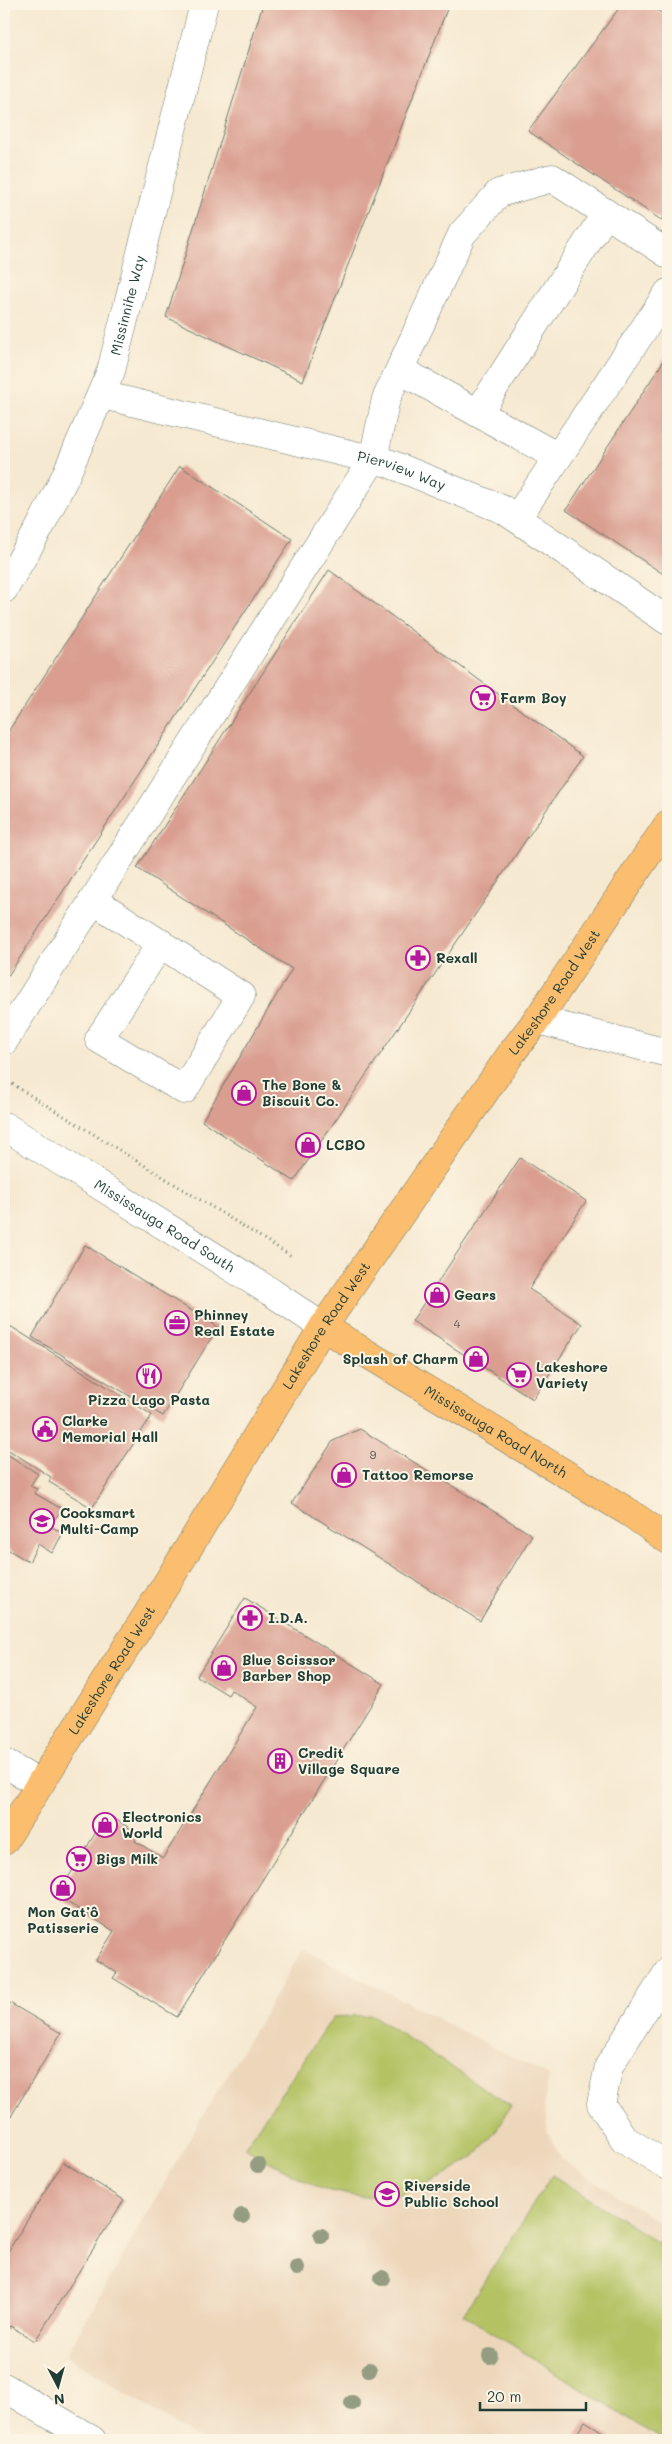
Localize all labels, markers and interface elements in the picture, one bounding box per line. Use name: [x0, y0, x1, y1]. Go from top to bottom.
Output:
street label: Missinnihe Way: [105, 253, 149, 357]
street label: Pierview Way: [355, 446, 449, 494]
supermarket icon: Farm Boy: [470, 685, 496, 711]
place label: Farm Boy: [500, 688, 567, 707]
street label: Lakeshore Road West: [504, 925, 604, 1058]
pharmacy icon: Rexall: [405, 945, 431, 971]
place label: Rexall: [436, 948, 478, 967]
place label: The Bone & Biscuit Co.: [262, 1075, 342, 1110]
shop icon: The Bone & Biscuit Co.: [231, 1080, 257, 1106]
shop icon: LCBO: [295, 1132, 321, 1158]
place label: LCBO: [326, 1135, 365, 1154]
street label: Mississauga Road South: [91, 1174, 239, 1276]
street label: Lakeshore Road West: [277, 1258, 374, 1393]
shop icon: Gears: [424, 1282, 450, 1308]
place label: Gears: [454, 1285, 496, 1304]
place label: Phinney Real Estate: [194, 1305, 275, 1340]
office icon: Phinney Real Estate: [164, 1310, 190, 1336]
house number: 4: [454, 1316, 461, 1331]
shop icon: Splash of Charm: [463, 1346, 489, 1372]
place label: Splash of Charm: [343, 1349, 458, 1368]
place label: Lakeshore Variety: [536, 1357, 608, 1392]
supermarket icon: Lakeshore Variety: [506, 1362, 532, 1388]
restaurant icon: Pizza Lago Pasta: [136, 1363, 162, 1389]
street label: Mississauga Road North: [421, 1381, 571, 1482]
place label: Pizza Lago Pasta: [88, 1390, 211, 1409]
place label: Clarke Memorial Hall: [62, 1411, 158, 1446]
public building icon: Clarke Memorial Hall: [32, 1416, 58, 1442]
house number: 9: [370, 1447, 377, 1462]
shop icon: Tattoo Remorse: [331, 1462, 357, 1488]
place label: Tattoo Remorse: [362, 1465, 474, 1484]
place label: Cooksmart Multi-Camp: [60, 1503, 139, 1538]
school or university icon: Cooksmart Multi-Camp: [29, 1508, 55, 1534]
street label: Lakeshore Road West: [64, 1602, 159, 1738]
pharmacy icon: I.D.A.: [237, 1605, 263, 1631]
place label: I.D.A.: [268, 1608, 308, 1627]
place label: Blue Scisssor Barber Shop: [242, 1650, 335, 1685]
shop icon: Blue Scisssor Barber Shop: [211, 1655, 237, 1681]
place label: Credit Village Square: [298, 1743, 400, 1778]
building icon: Credit Village Square: [267, 1748, 293, 1774]
place label: Electronics World: [122, 1807, 202, 1842]
shop icon: Electronics World: [92, 1812, 118, 1838]
supermarket icon: Bigs Milk: [66, 1846, 92, 1872]
place label: Bigs Milk: [96, 1849, 158, 1868]
shop icon: Mon Gat’ô Patisserie: [50, 1875, 76, 1901]
place label: Mon Gat’ô Patisserie: [27, 1902, 99, 1937]
place label: Riverside Public School: [404, 2176, 498, 2211]
school or university icon: Riverside Public School: [374, 2181, 400, 2207]
north arrow: [32, 2362, 82, 2412]
scale bar: [480, 2379, 586, 2411]
text: 20 m: [487, 2386, 521, 2406]
text: N: [53, 2389, 66, 2409]

